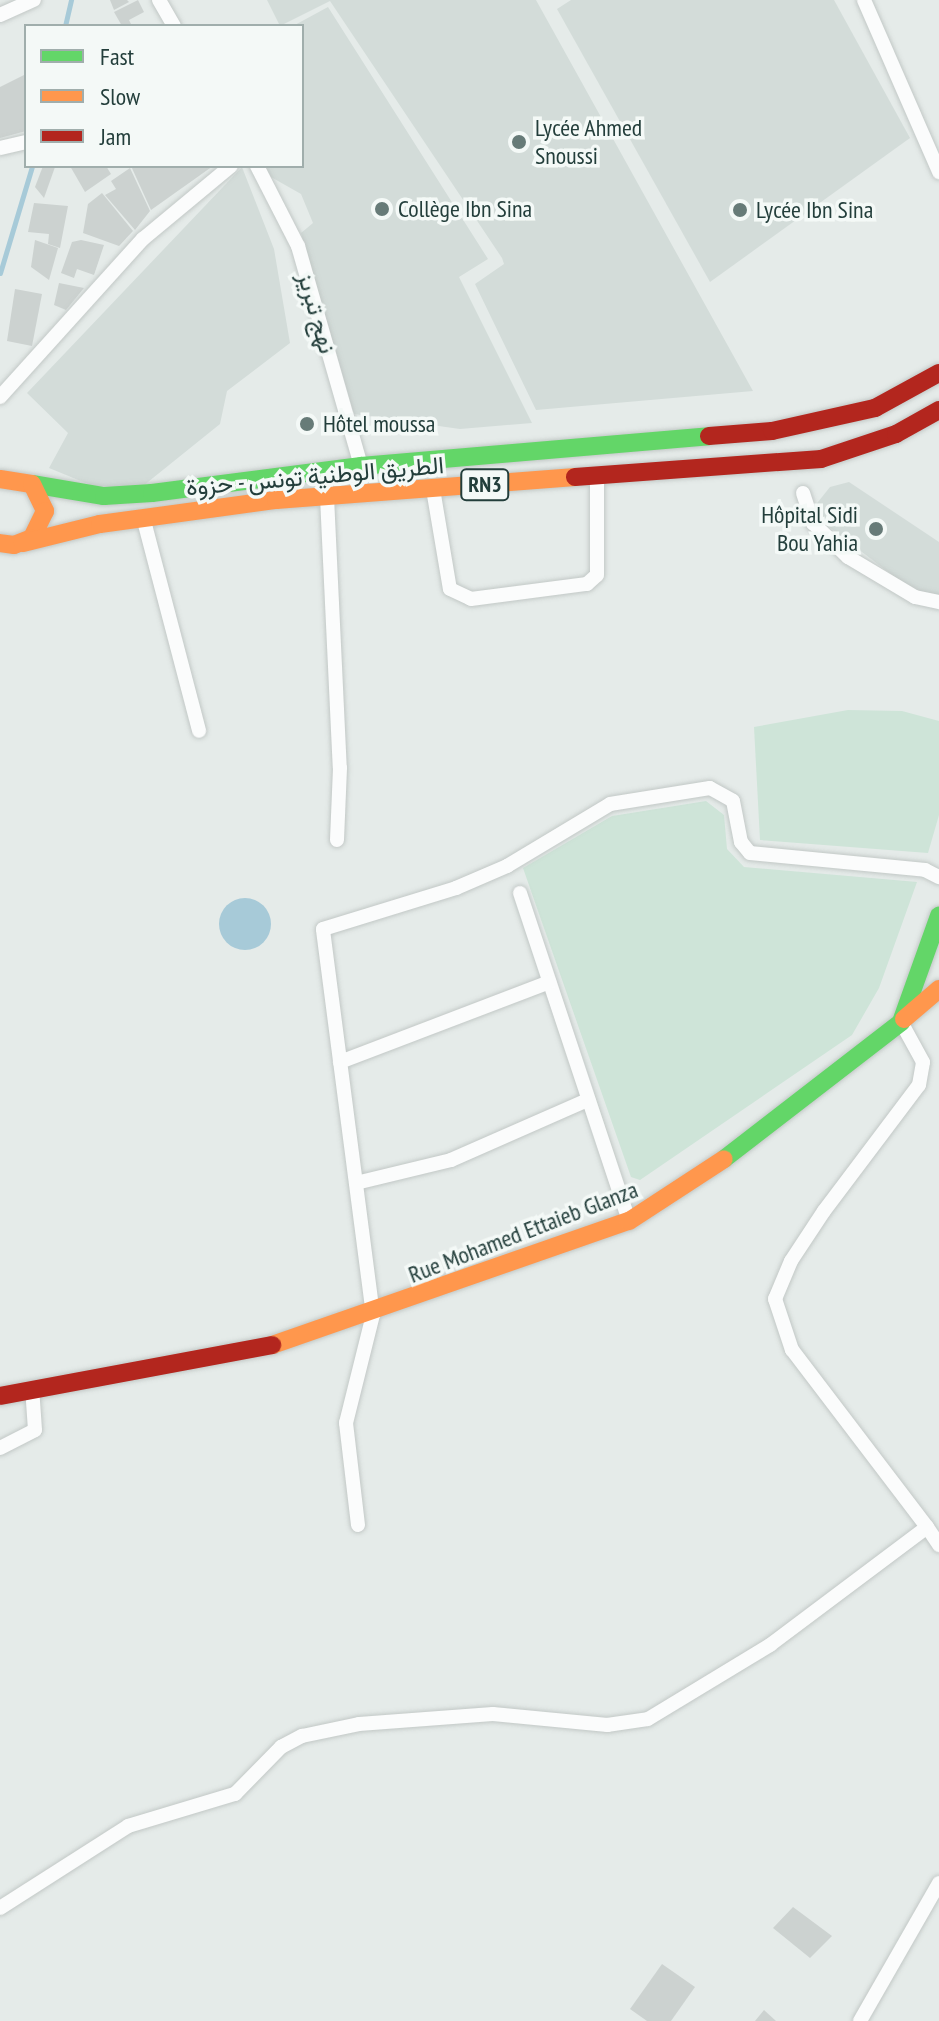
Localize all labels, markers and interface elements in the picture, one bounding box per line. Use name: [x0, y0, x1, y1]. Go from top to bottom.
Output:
legend: [24, 24, 304, 168]
text: Fast: [100, 41, 134, 72]
text: Slow: [100, 81, 140, 112]
place label: Lycée Ahmed Snoussi: [535, 114, 643, 170]
text: Jam: [100, 121, 131, 152]
marker: Lycée Ahmed Snoussi: [510, 133, 528, 151]
place label: Collège Ibn Sina: [398, 195, 532, 223]
place label: Lycée Ibn Sina: [756, 196, 873, 224]
marker: Collège Ibn Sina: [373, 200, 391, 218]
marker: Lycée Ibn Sina: [731, 201, 749, 219]
street label: نهج تبريز: [292, 269, 342, 357]
place label: Hôtel moussa: [323, 410, 435, 438]
marker: Hôtel moussa: [298, 415, 316, 433]
street label: الطريق الوطنية تونس - حزوة: [184, 450, 446, 502]
road number: RN3: [459, 467, 511, 503]
place label: Hôpital Sidi Bou Yahia: [761, 501, 858, 557]
marker: Hôpital Sidi Bou Yahia: [865, 518, 887, 540]
street label: Rue Mohamed Ettaieb Glanza: [404, 1175, 642, 1289]

